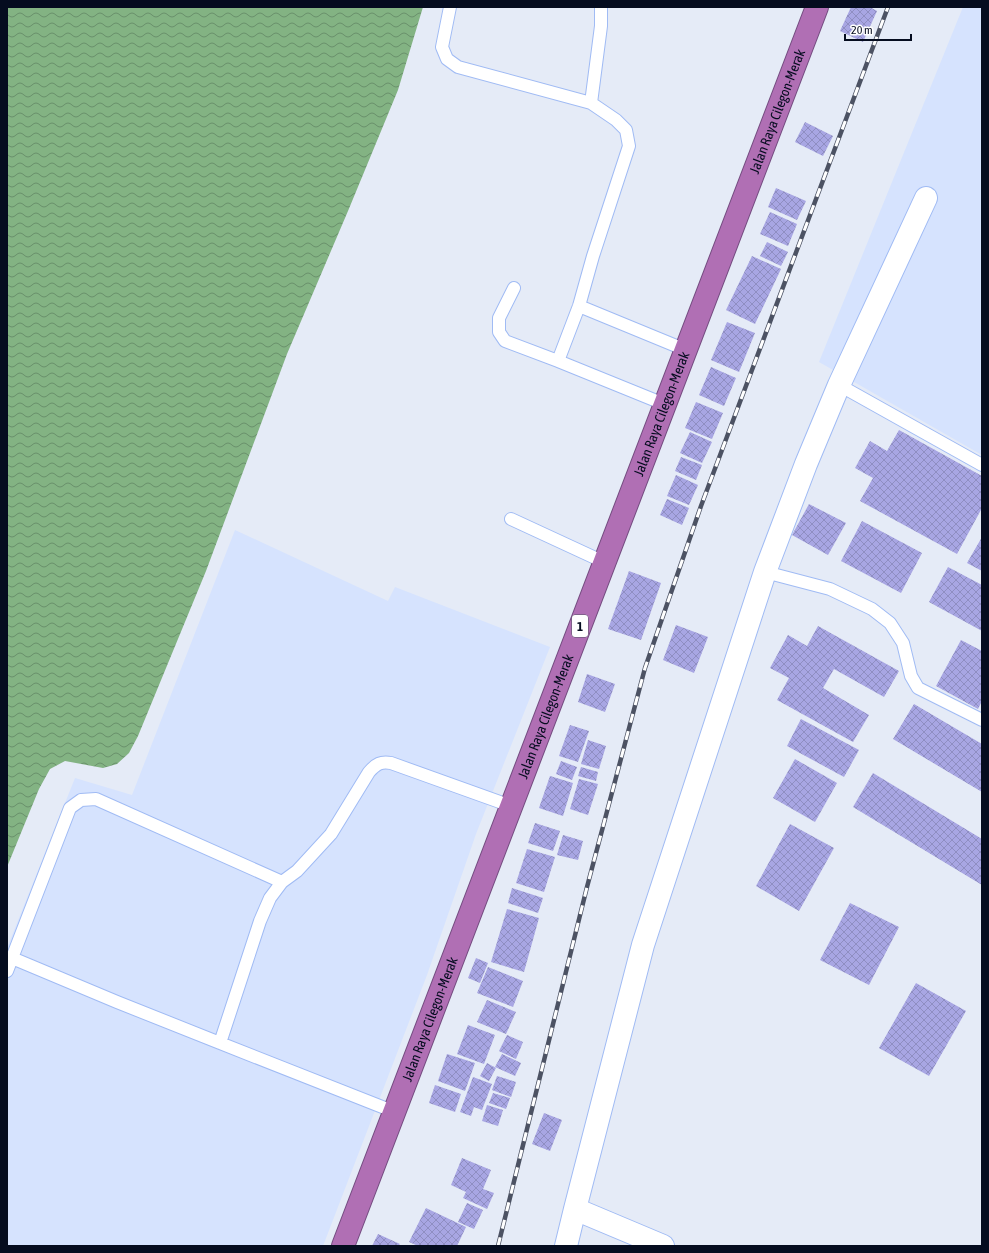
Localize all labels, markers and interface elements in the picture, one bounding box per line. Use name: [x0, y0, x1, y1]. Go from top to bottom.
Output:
scale bar: [845, 16, 911, 42]
text: 20 m: [851, 23, 873, 37]
street label: Jalan Raya Cilegon-Merak: [746, 47, 808, 176]
street label: Jalan Raya Cilegon-Merak: [630, 349, 692, 478]
road number: 1: [572, 615, 588, 637]
street label: Jalan Raya Cilegon-Merak: [515, 652, 577, 781]
street label: Jalan Raya Cilegon-Merak: [399, 955, 461, 1084]

